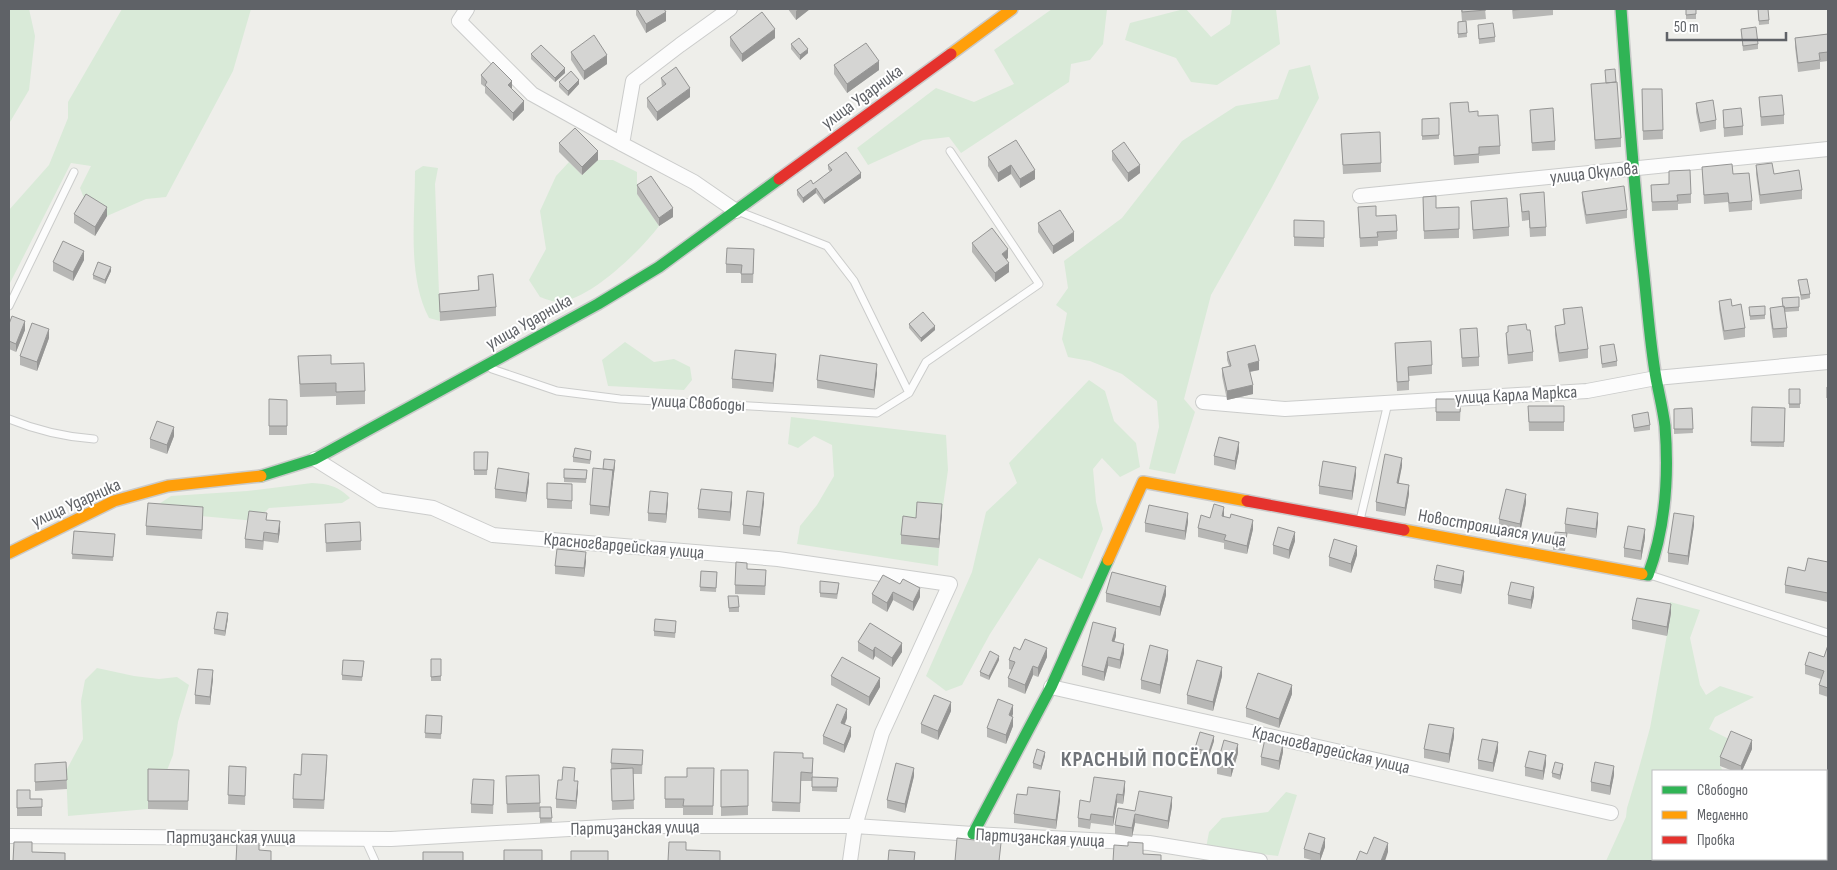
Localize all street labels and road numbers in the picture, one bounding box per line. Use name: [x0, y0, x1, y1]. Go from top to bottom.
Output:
street label: улица Ударника: [817, 60, 907, 134]
street label: улица Окулова: [1549, 158, 1639, 188]
street label: улица Ударника: [482, 290, 576, 354]
street label: улица Карла Маркса: [1454, 381, 1578, 409]
street label: улица Свободы: [650, 390, 746, 416]
street label: улица Ударника: [28, 474, 124, 532]
street label: Новостроящаяся улица: [1416, 505, 1568, 551]
street label: Красногвардейская улица: [543, 529, 705, 563]
street label: Красногвардейская улица: [1250, 722, 1412, 778]
street label: Партизанская улица: [570, 816, 700, 840]
street label: Партизанская улица: [975, 824, 1105, 852]
street label: Партизанская улица: [166, 827, 296, 848]

